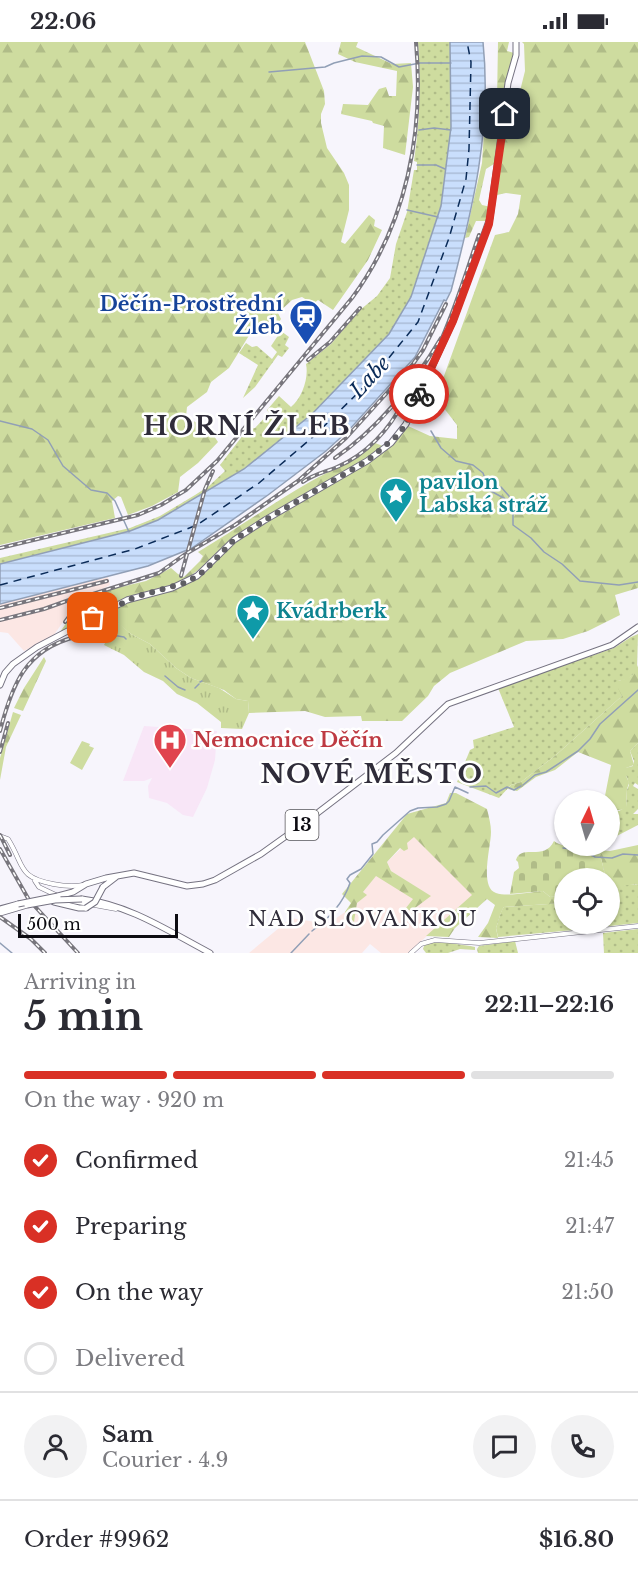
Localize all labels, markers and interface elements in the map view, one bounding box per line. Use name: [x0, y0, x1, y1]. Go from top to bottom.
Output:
text: 22:06: [30, 8, 96, 35]
pin: [479, 88, 530, 139]
icon: home: [488, 97, 521, 130]
place label: Děčín-Prostřední Žleb: [99, 292, 284, 339]
station icon: Děčín-Prostřední Žleb: [288, 298, 324, 345]
water label: Labe: [344, 350, 396, 404]
courier: [389, 364, 449, 424]
icon: bike: [403, 378, 436, 411]
district label: HORNÍ ŽLEB: [143, 410, 351, 442]
place label: pavilon Labská stráž: [419, 470, 548, 517]
place icon: pavilon Labská stráž: [378, 476, 414, 523]
pin: [67, 592, 118, 643]
place icon: Kvádrberk: [235, 593, 271, 640]
place label: Kvádrberk: [276, 599, 388, 623]
icon: bag: [76, 601, 109, 634]
hospital icon: Nemocnice Děčín: [152, 722, 188, 769]
place label: Nemocnice Děčín: [193, 728, 383, 752]
district label: NOVÉ MĚSTO: [260, 758, 484, 790]
north arrow: [554, 790, 620, 856]
map controls: [554, 790, 620, 934]
road number: 13: [286, 810, 318, 840]
button: locate: [554, 868, 620, 934]
district label: NAD SLOVANKOU: [248, 906, 478, 932]
scale bar: [18, 911, 178, 938]
text: 500 m: [27, 914, 81, 934]
text: Arriving in: [24, 970, 136, 994]
text: 22:11–22:16: [485, 991, 614, 1018]
text: 5 min: [24, 992, 143, 1041]
text: On the way · 920 m: [24, 1088, 224, 1112]
icon: check: [24, 1144, 57, 1177]
text: Confirmed: [75, 1147, 198, 1174]
text: 21:45: [564, 1148, 614, 1172]
icon: check: [24, 1210, 57, 1243]
text: Preparing: [75, 1213, 186, 1240]
text: 21:47: [565, 1214, 614, 1238]
icon: check: [24, 1276, 57, 1309]
text: On the way: [75, 1279, 203, 1306]
text: 21:50: [561, 1280, 614, 1304]
text: Delivered: [75, 1345, 185, 1372]
button: person: [24, 1415, 87, 1478]
button: chat: [473, 1415, 536, 1478]
button: phone: [551, 1415, 614, 1478]
text: Sam: [102, 1421, 154, 1448]
text: Courier · 4.9: [102, 1448, 228, 1472]
text: Order #9962: [24, 1526, 169, 1553]
text: $16.80: [539, 1526, 614, 1553]

